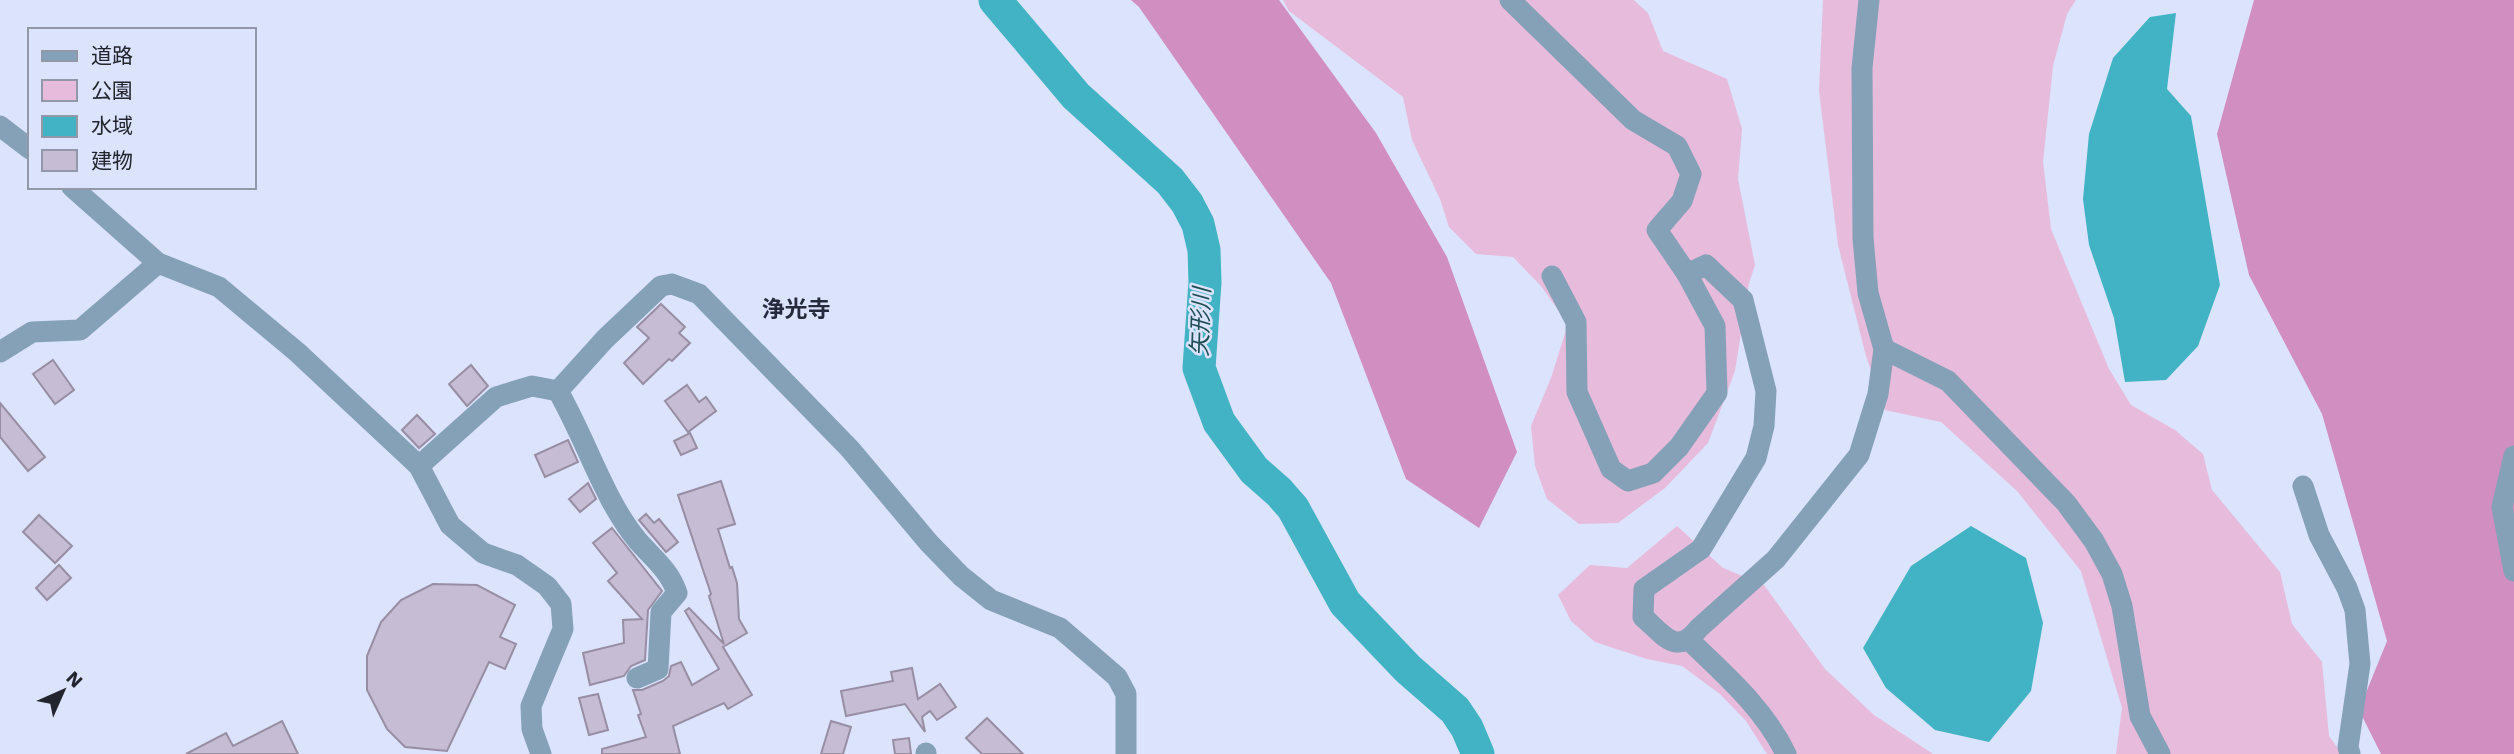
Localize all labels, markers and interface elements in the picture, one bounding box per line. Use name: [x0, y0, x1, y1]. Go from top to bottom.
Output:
legend: [28, 28, 256, 189]
text: 道路: [91, 43, 133, 68]
text: 公園: [91, 78, 133, 103]
text: 水域: [91, 113, 133, 138]
text: 建物: [91, 148, 133, 173]
water label: 矢形川: [1186, 284, 1216, 357]
district label: 浄光寺: [762, 296, 831, 323]
north arrow: [28, 656, 98, 726]
text: N: [62, 666, 88, 692]

